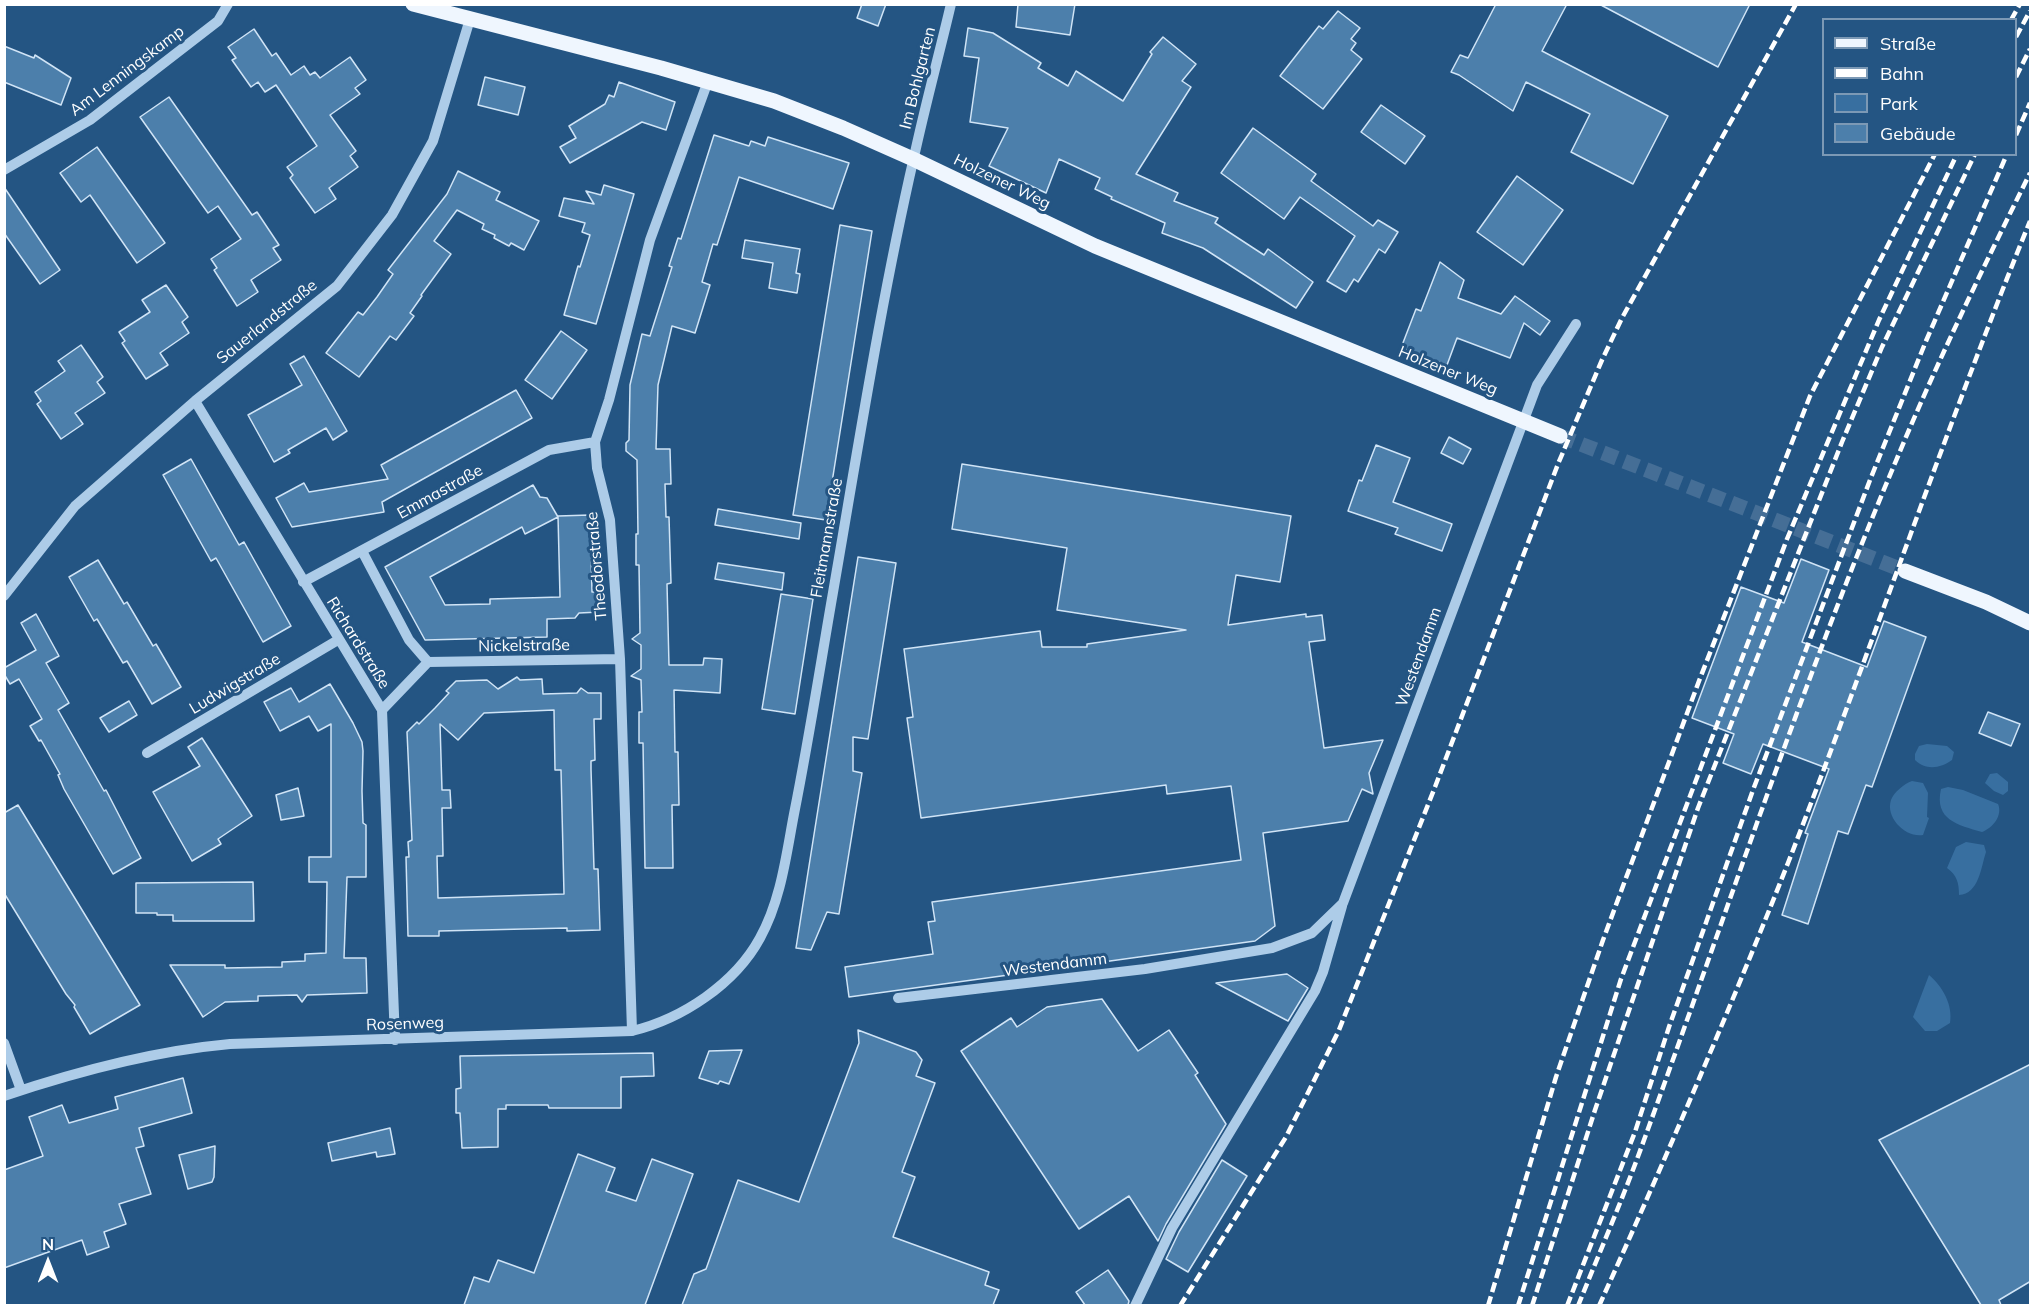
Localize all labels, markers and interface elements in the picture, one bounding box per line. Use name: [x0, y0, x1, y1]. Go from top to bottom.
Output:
legend: [1822, 18, 2017, 156]
street label: Am Lenningskamp: [66, 22, 188, 120]
street label: Im Bohlgarten: [896, 25, 940, 131]
text: Straße: [1880, 32, 1936, 55]
text: Bahn: [1880, 62, 1924, 85]
text: Park: [1880, 92, 1918, 115]
text: Gebäude: [1880, 122, 1956, 145]
street label: Holzener Weg: [950, 150, 1054, 214]
street label: Sauerlandstraße: [213, 276, 321, 368]
street label: Holzener Weg: [1396, 342, 1500, 400]
street label: Emmastraße: [394, 461, 486, 523]
street label: Fleitmannstraße: [807, 477, 847, 599]
street label: Theodorstraße: [583, 511, 611, 621]
street label: Richardstraße: [322, 594, 394, 692]
street label: Westendamm: [1392, 605, 1446, 709]
street label: Nickelstraße: [478, 636, 570, 656]
street label: Ludwigstraße: [186, 649, 284, 719]
street label: Westendamm: [1002, 949, 1108, 981]
street label: Rosenweg: [366, 1013, 444, 1035]
north arrow: [18, 1232, 78, 1292]
text: N: [42, 1234, 54, 1254]

